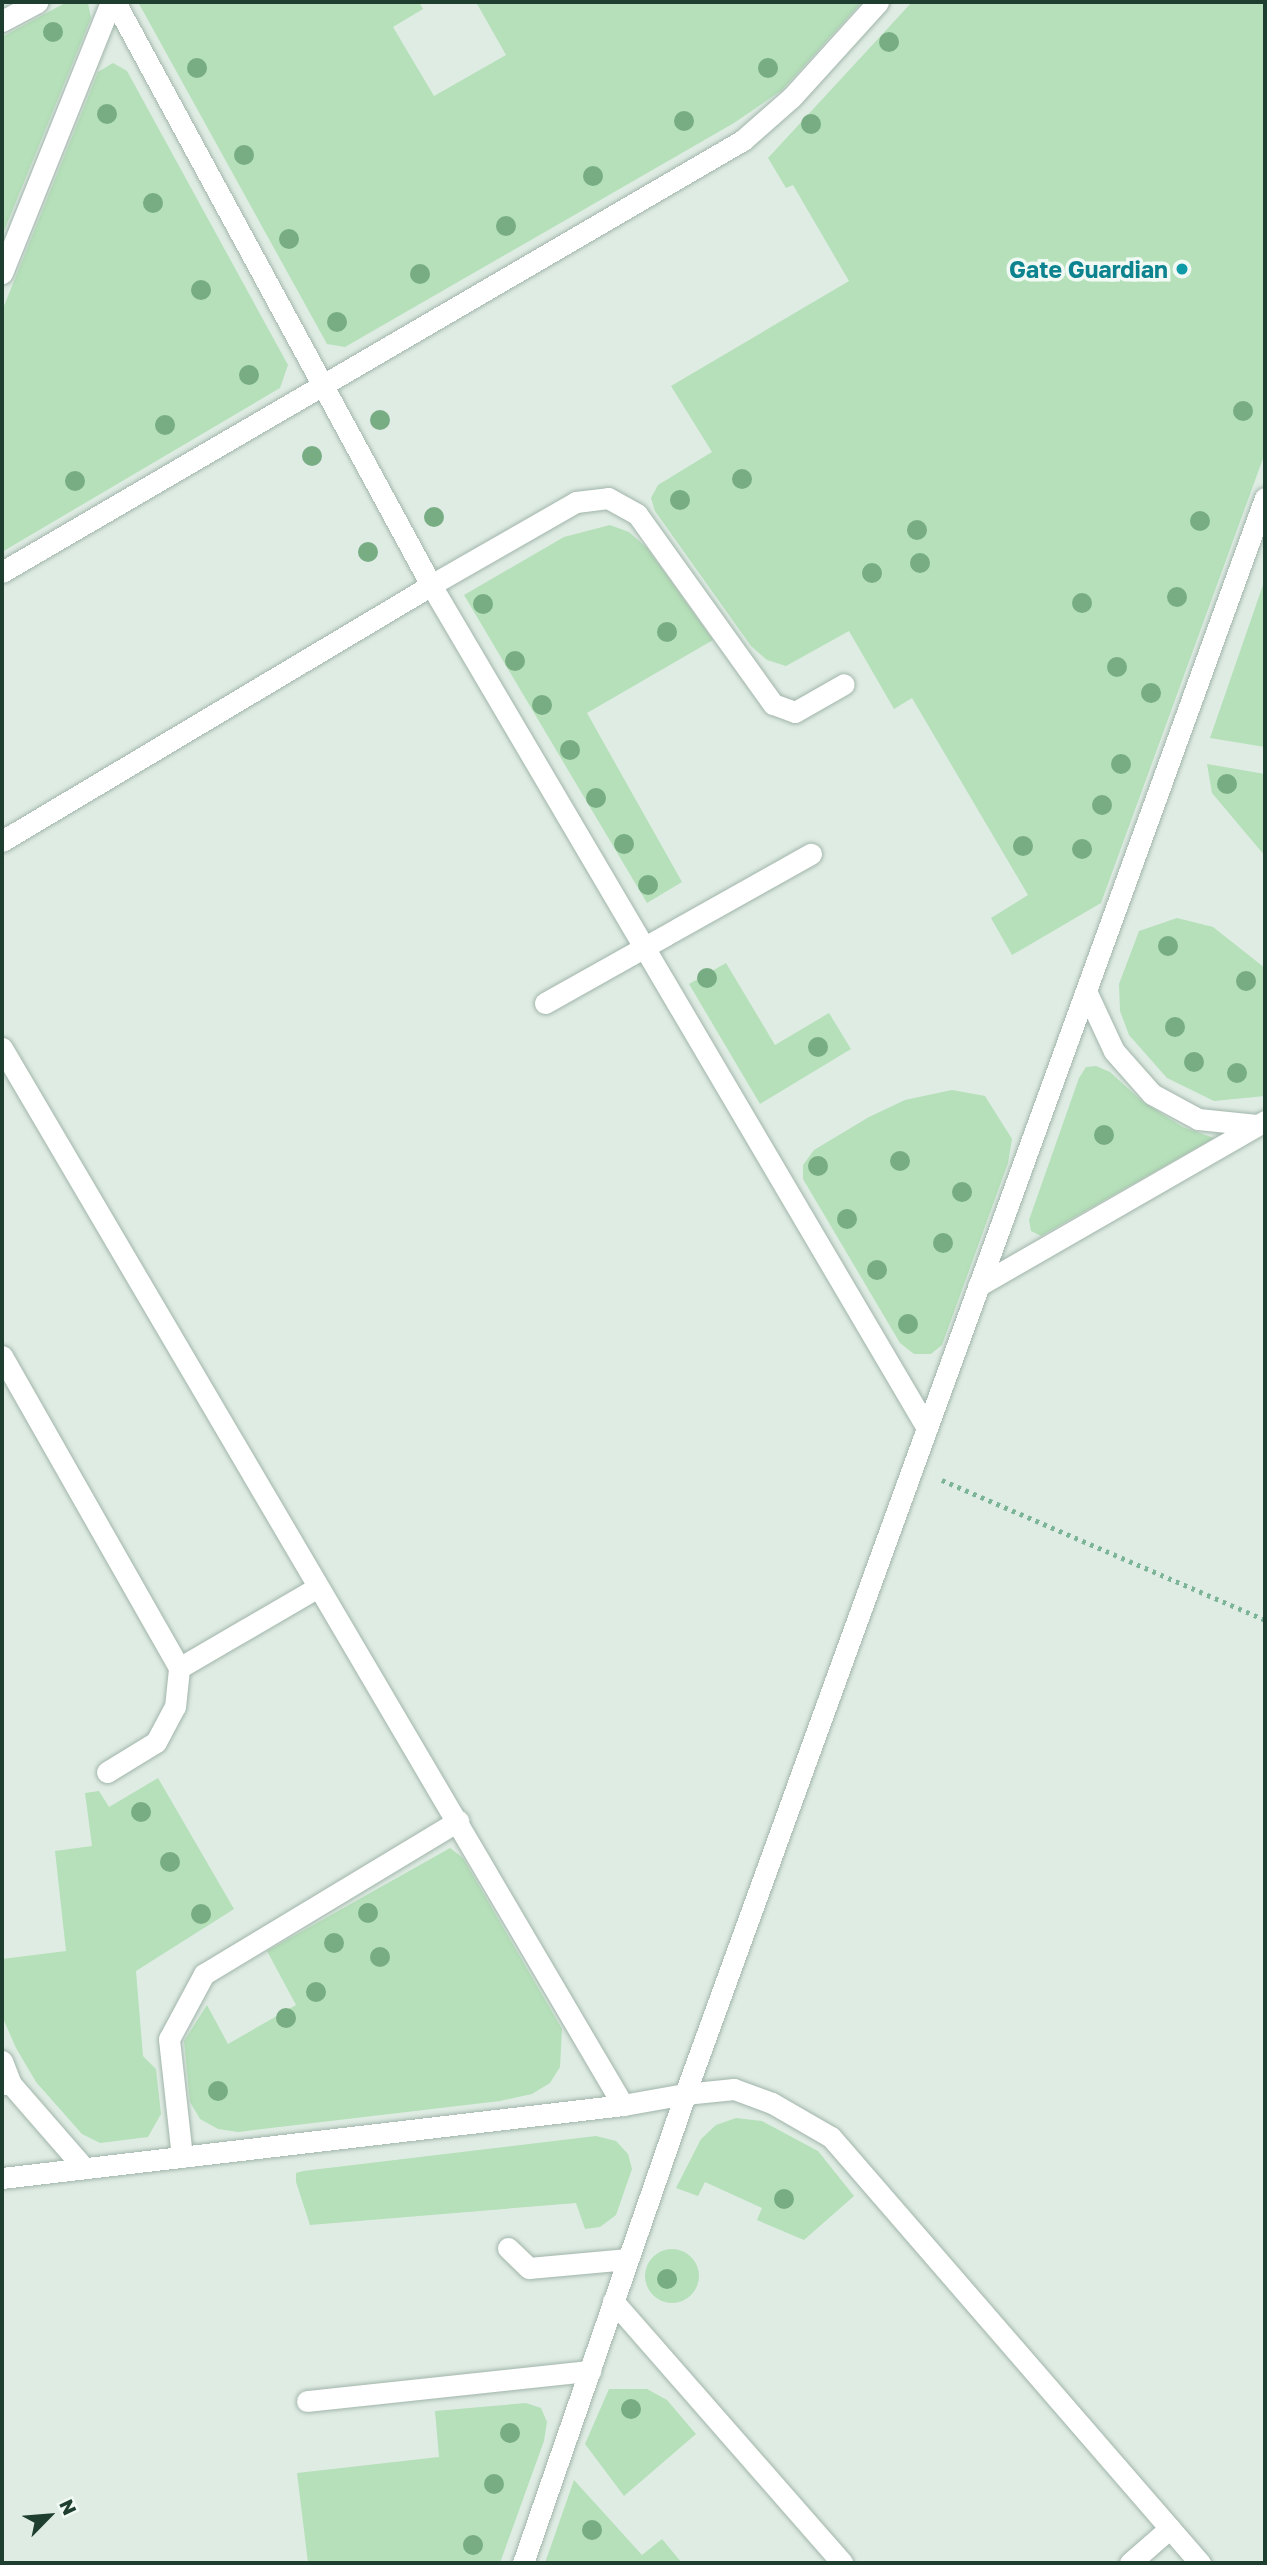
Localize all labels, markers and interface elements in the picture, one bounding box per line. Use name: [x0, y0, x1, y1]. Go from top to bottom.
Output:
place label: Gate Guardian: [1009, 255, 1168, 283]
marker: Gate Guardian: [1174, 261, 1190, 277]
north arrow: [14, 2481, 84, 2551]
text: N: [55, 2495, 82, 2518]

